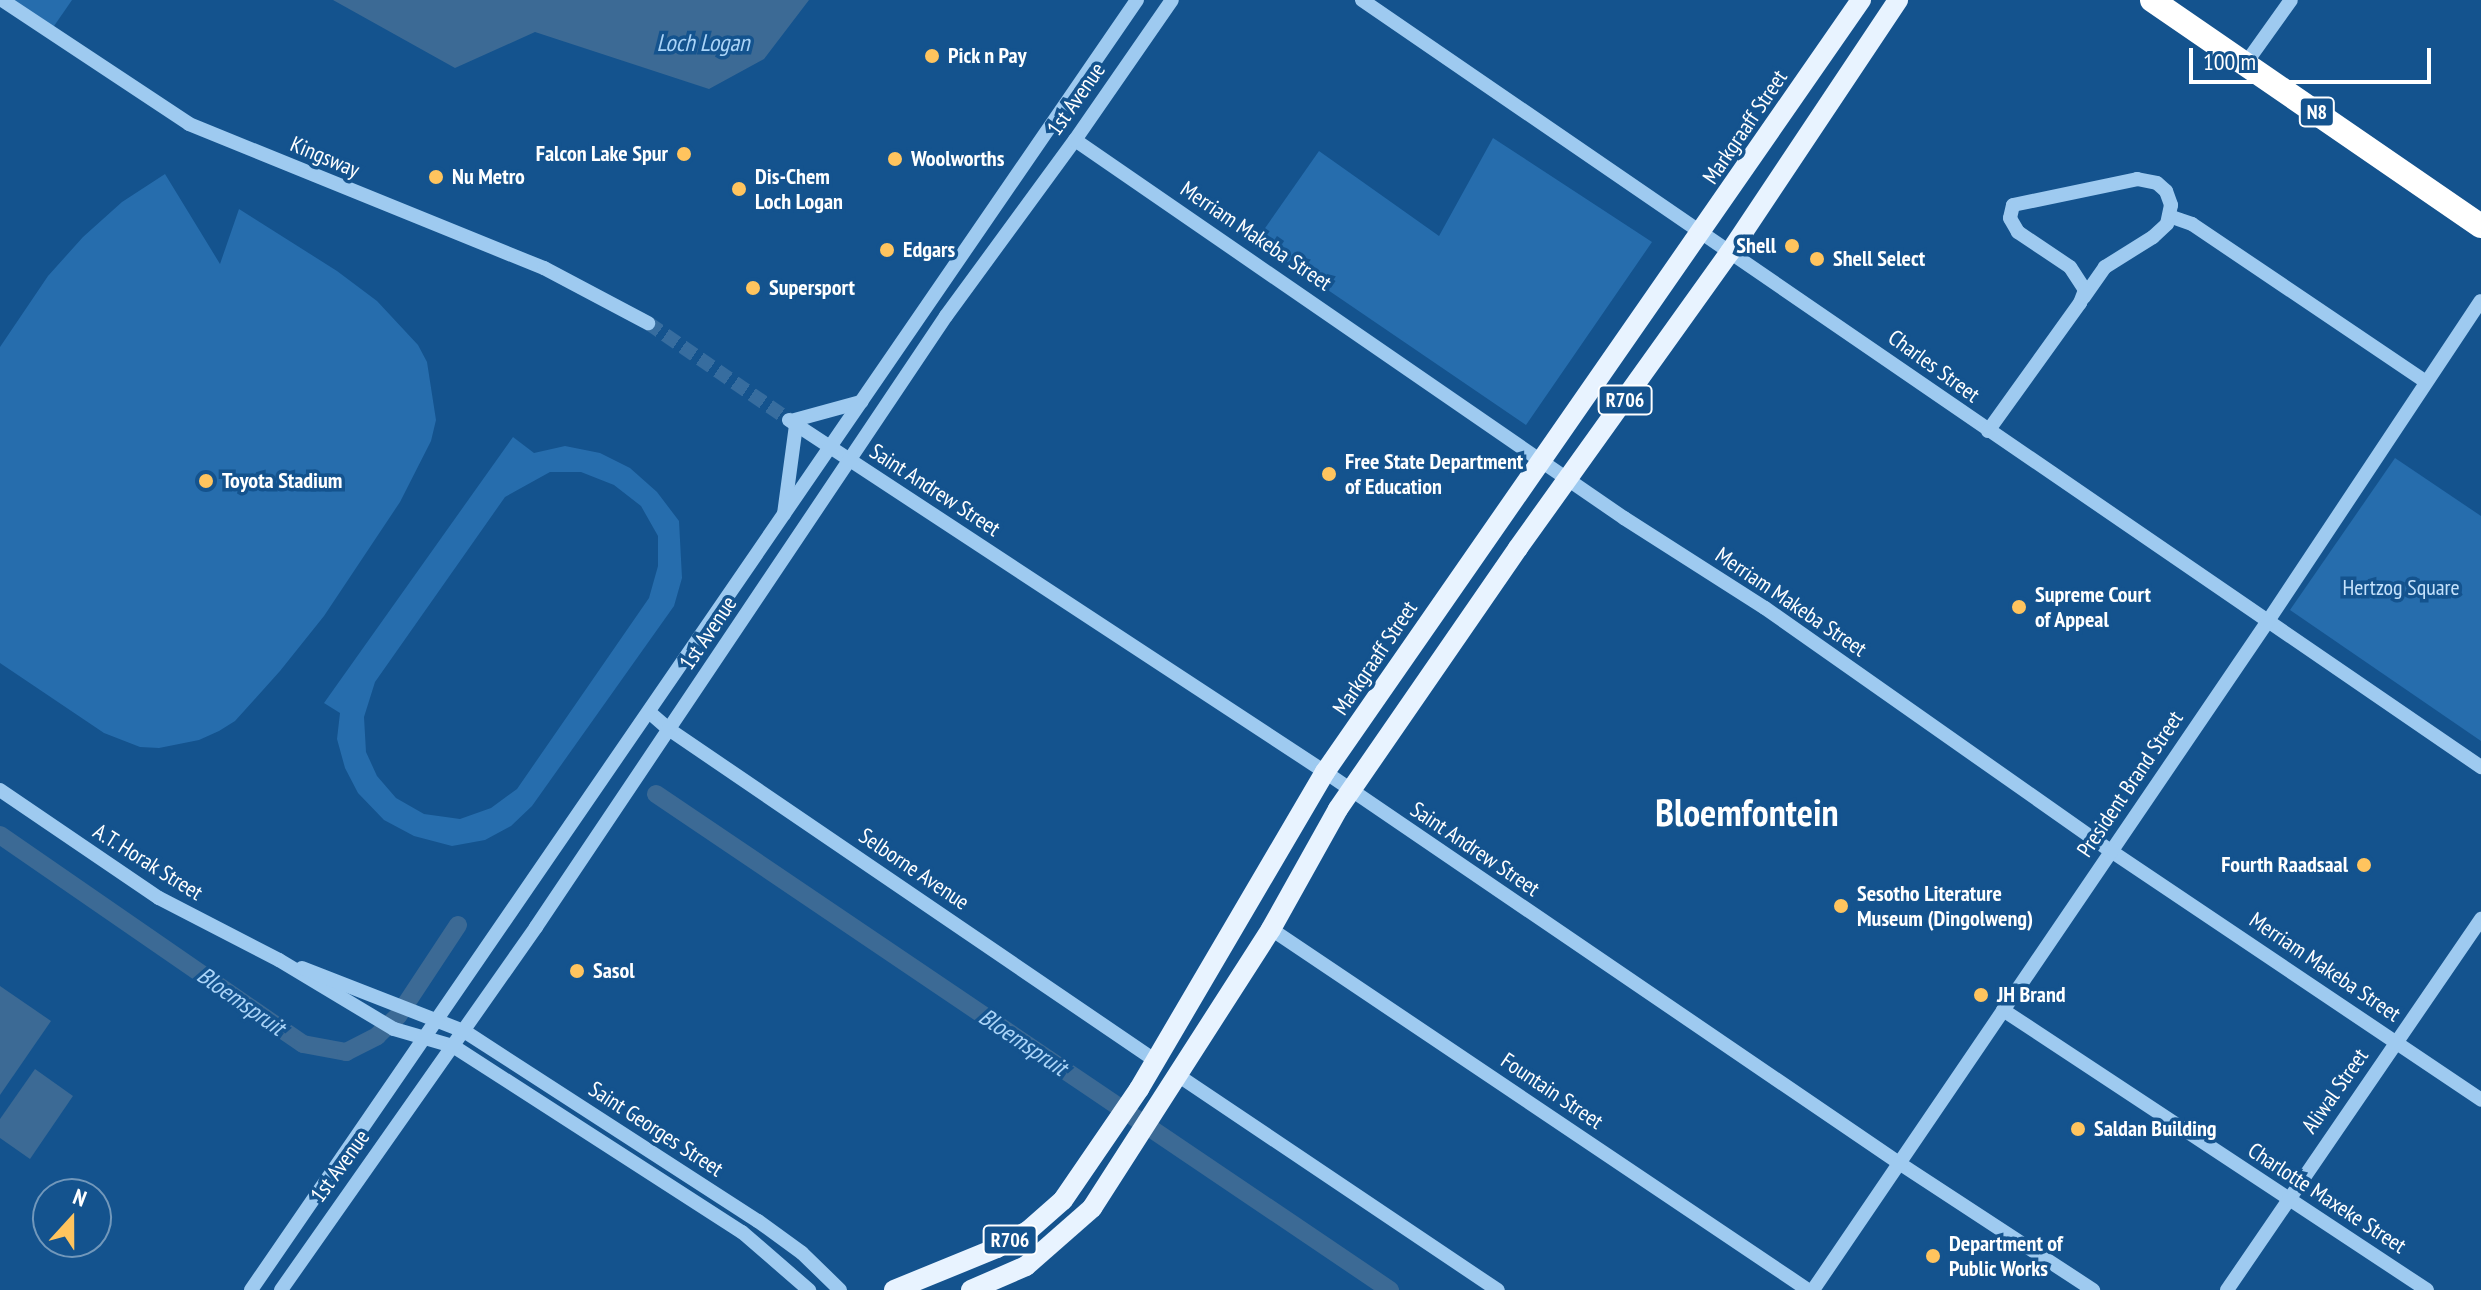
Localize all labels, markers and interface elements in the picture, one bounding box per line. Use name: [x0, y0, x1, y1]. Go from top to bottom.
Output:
water label: Loch Logan: [656, 29, 750, 57]
scale bar: [2193, 32, 2435, 82]
place label: Pick n Pay: [948, 43, 1027, 69]
text: 100 m: [2203, 46, 2256, 77]
marker: Pick n Pay: [923, 47, 941, 65]
street label: 1st Avenue: [1041, 57, 1111, 141]
street label: Markgraaff Street: [1697, 65, 1793, 189]
road number: N8: [2297, 96, 2337, 128]
street label: Kingsway: [287, 131, 363, 183]
place label: Falcon Lake Spur: [536, 141, 668, 167]
marker: Falcon Lake Spur: [675, 145, 693, 163]
place label: Woolworths: [911, 146, 1004, 172]
marker: Woolworths: [886, 150, 904, 168]
place label: Dis-Chem Loch Logan: [755, 163, 843, 214]
place label: Nu Metro: [452, 164, 525, 190]
marker: Nu Metro: [427, 168, 445, 186]
street label: Merriam Makeba Street: [1175, 176, 1337, 296]
marker: Dis-Chem Loch Logan: [730, 180, 748, 198]
place label: Shell: [1736, 233, 1776, 259]
place label: Edgars: [903, 237, 955, 263]
marker: Shell: [1783, 237, 1801, 255]
marker: Edgars: [878, 241, 896, 259]
place label: Shell Select: [1833, 246, 1925, 272]
marker: Shell Select: [1808, 250, 1826, 268]
place label: Supersport: [769, 275, 855, 301]
marker: Supersport: [744, 279, 762, 297]
street label: Charles Street: [1883, 324, 1985, 408]
road number: R706: [1597, 384, 1653, 416]
street label: Saint Andrew Street: [864, 438, 1006, 542]
place label: Free State Department of Education: [1345, 448, 1523, 500]
marker: Free State Department of Education: [1320, 465, 1338, 483]
place label: Toyota Stadium: [222, 468, 342, 494]
marker: Toyota Stadium: [197, 472, 215, 490]
street label: Merriam Makeba Street: [1710, 542, 1872, 662]
park label: Hertzog Square: [2342, 575, 2460, 601]
place label: Supreme Court of Appeal: [2035, 581, 2151, 632]
street label: 1st Avenue: [674, 591, 742, 675]
street label: Markgraaff Street: [1327, 596, 1423, 720]
marker: Supreme Court of Appeal: [2010, 598, 2028, 616]
street label: President Brand Street: [2071, 706, 2189, 862]
district label: Bloemfontein: [1655, 789, 1839, 835]
street label: Saint Andrew Street: [1405, 796, 1545, 902]
street label: A.T. Horak Street: [88, 817, 208, 907]
street label: Selborne Avenue: [854, 822, 974, 916]
place label: Fourth Raadsaal: [2221, 852, 2348, 878]
marker: Fourth Raadsaal: [2355, 856, 2373, 874]
place label: Sesotho Literature Museum (Dingolweng): [1857, 880, 2033, 932]
marker: Sesotho Literature Museum (Dingolweng): [1832, 897, 1850, 915]
street label: Merriam Makeba Street: [2244, 907, 2406, 1027]
place label: Sasol: [593, 958, 635, 984]
water label: Bloemspruit: [192, 960, 290, 1042]
marker: Sasol: [568, 962, 586, 980]
place label: JH Brand: [1997, 982, 2066, 1008]
marker: JH Brand: [1972, 986, 1990, 1004]
water label: Bloemspruit: [973, 1002, 1073, 1082]
street label: Aliwal Street: [2296, 1044, 2374, 1138]
street label: Fountain Street: [1496, 1047, 1608, 1135]
street label: Saint Georges Street: [584, 1076, 728, 1182]
place label: Saldan Building: [2094, 1116, 2217, 1142]
marker: Saldan Building: [2069, 1120, 2087, 1138]
street label: 1st Avenue: [305, 1124, 375, 1208]
street label: Charlotte Maxeke Street: [2243, 1137, 2411, 1259]
north arrow: [32, 1178, 112, 1258]
text: N: [69, 1182, 90, 1213]
road number: R706: [982, 1224, 1038, 1256]
place label: Department of Public Works: [1949, 1230, 2063, 1282]
marker: Department of Public Works: [1924, 1247, 1942, 1265]

